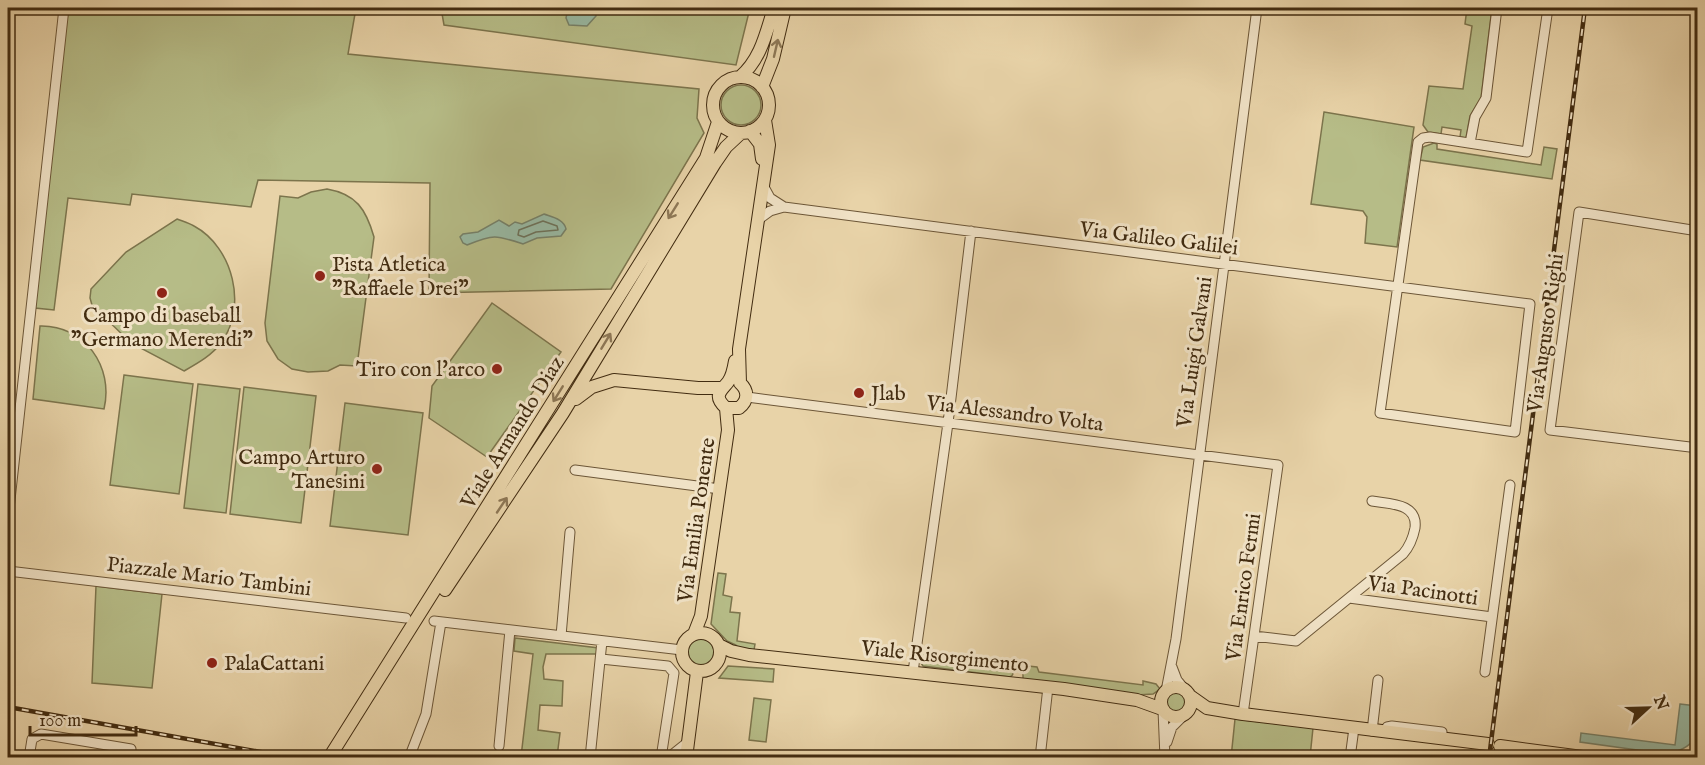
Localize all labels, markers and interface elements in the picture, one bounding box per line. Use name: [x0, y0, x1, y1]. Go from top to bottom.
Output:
one-way arrow: [771, 39, 782, 58]
one-way arrow: [667, 202, 679, 219]
street label: Via Galileo Galilei: [1077, 216, 1240, 263]
place label: Pista Atletica "Raffaele Drei": [332, 252, 469, 303]
street label: Via Augusto Righi: [1522, 252, 1571, 416]
marker: Pista Atletica "Raffaele Drei": [313, 269, 327, 283]
street label: Via Luigi Galvani: [1171, 275, 1219, 431]
marker: Campo di baseball "Germano Merendi": [155, 286, 169, 300]
place label: Campo di baseball "Germano Merendi": [71, 303, 253, 354]
one-way arrow: [601, 333, 613, 350]
street label: Viale Armando Diaz: [455, 351, 571, 515]
place label: Tiro con l'arco: [356, 357, 485, 384]
marker: Tiro con l'arco: [490, 362, 504, 376]
place label: Jlab: [869, 381, 906, 408]
one-way arrow: [552, 385, 564, 402]
marker: Jlab: [852, 386, 866, 400]
street label: Via Alessandro Volta: [924, 390, 1106, 439]
street label: Via Emilia Ponente: [672, 436, 722, 605]
place label: Campo Arturo Tanesini: [238, 445, 365, 496]
marker: Campo Arturo Tanesini: [370, 462, 384, 476]
one-way arrow: [496, 498, 508, 514]
street label: Via Enrico Fermi: [1221, 511, 1268, 664]
street label: Piazzale Mario Tambini: [105, 552, 313, 603]
street label: Via Pacinotti: [1365, 570, 1480, 613]
street label: Viale Risorgimento: [859, 635, 1030, 680]
place label: PalaCattani: [224, 651, 324, 678]
marker: PalaCattani: [205, 656, 219, 670]
north arrow: [1618, 678, 1678, 738]
text: N: [1648, 692, 1672, 713]
scale bar: [30, 699, 136, 737]
text: 100 m: [39, 710, 81, 733]

